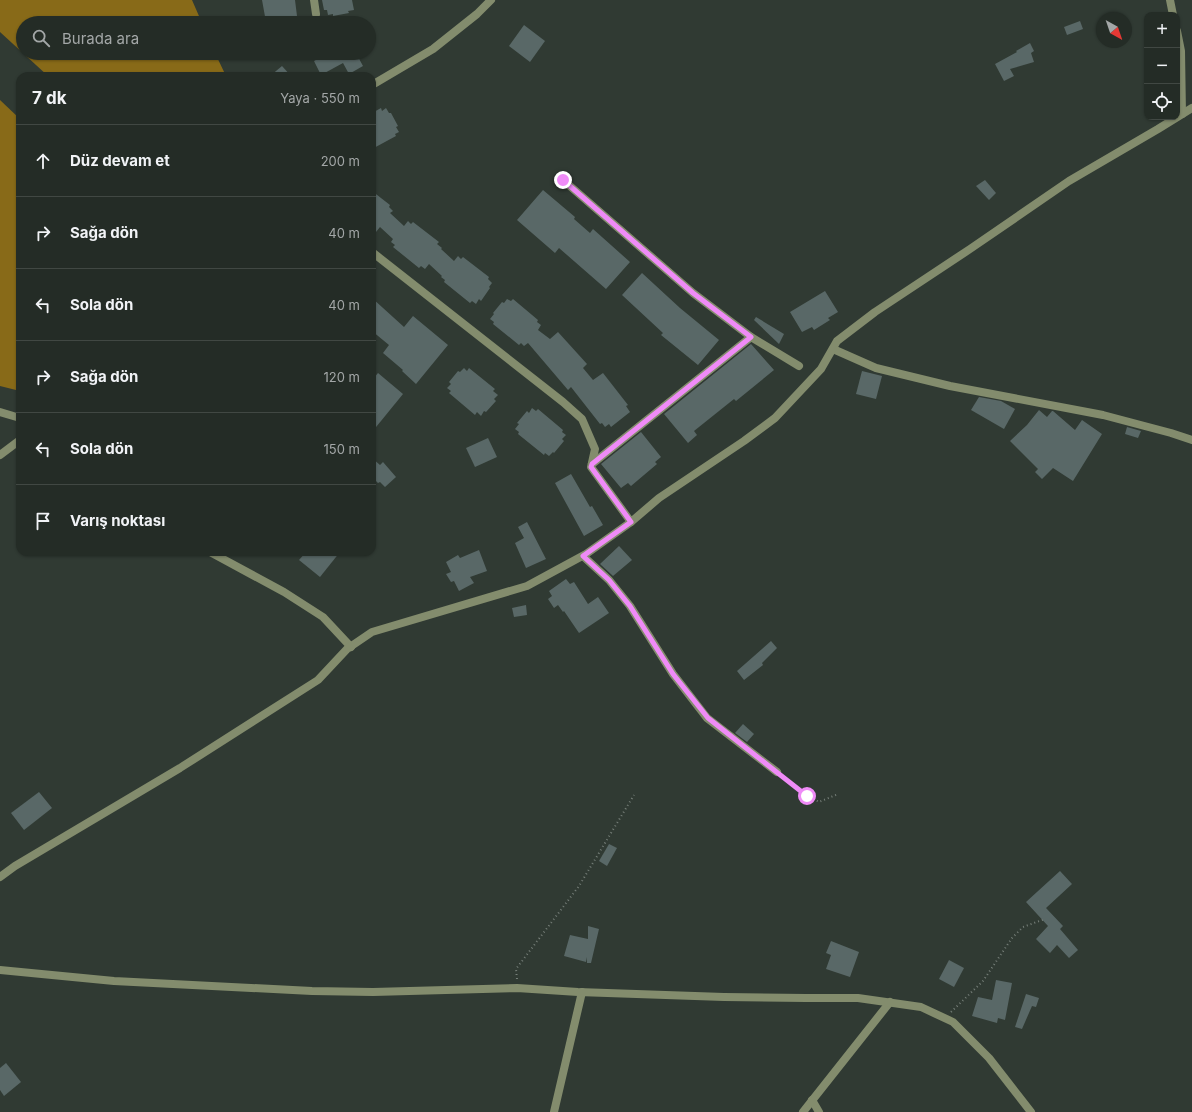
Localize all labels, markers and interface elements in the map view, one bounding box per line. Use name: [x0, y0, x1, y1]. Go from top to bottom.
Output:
north arrow: [1096, 12, 1132, 48]
map controls: [1144, 12, 1180, 120]
button: +: [1144, 12, 1180, 48]
search box: [16, 16, 376, 60]
icon: search: [30, 27, 52, 49]
text: Burada ara: [62, 29, 139, 48]
button: −: [1144, 48, 1180, 84]
button: locate: [1144, 84, 1180, 120]
text: 7 dk: [32, 88, 67, 108]
text: Yaya · 550 m: [280, 90, 360, 106]
icon: ahead: [32, 150, 54, 172]
text: Düz devam et: [70, 151, 170, 170]
text: 200 m: [321, 153, 360, 169]
route end: [554, 171, 572, 189]
icon: right: [32, 222, 54, 244]
text: Sağa dön: [70, 223, 138, 242]
text: 40 m: [328, 225, 360, 241]
icon: left: [32, 294, 54, 316]
text: Sola dön: [70, 295, 133, 314]
text: 40 m: [328, 297, 360, 313]
icon: right: [32, 366, 54, 388]
text: Sağa dön: [70, 367, 138, 386]
text: 120 m: [324, 369, 360, 385]
icon: left: [32, 438, 54, 460]
text: Sola dön: [70, 439, 133, 458]
text: 150 m: [324, 441, 360, 457]
icon: arrive: [32, 510, 54, 532]
text: Varış noktası: [70, 511, 165, 530]
route start: [798, 787, 816, 805]

